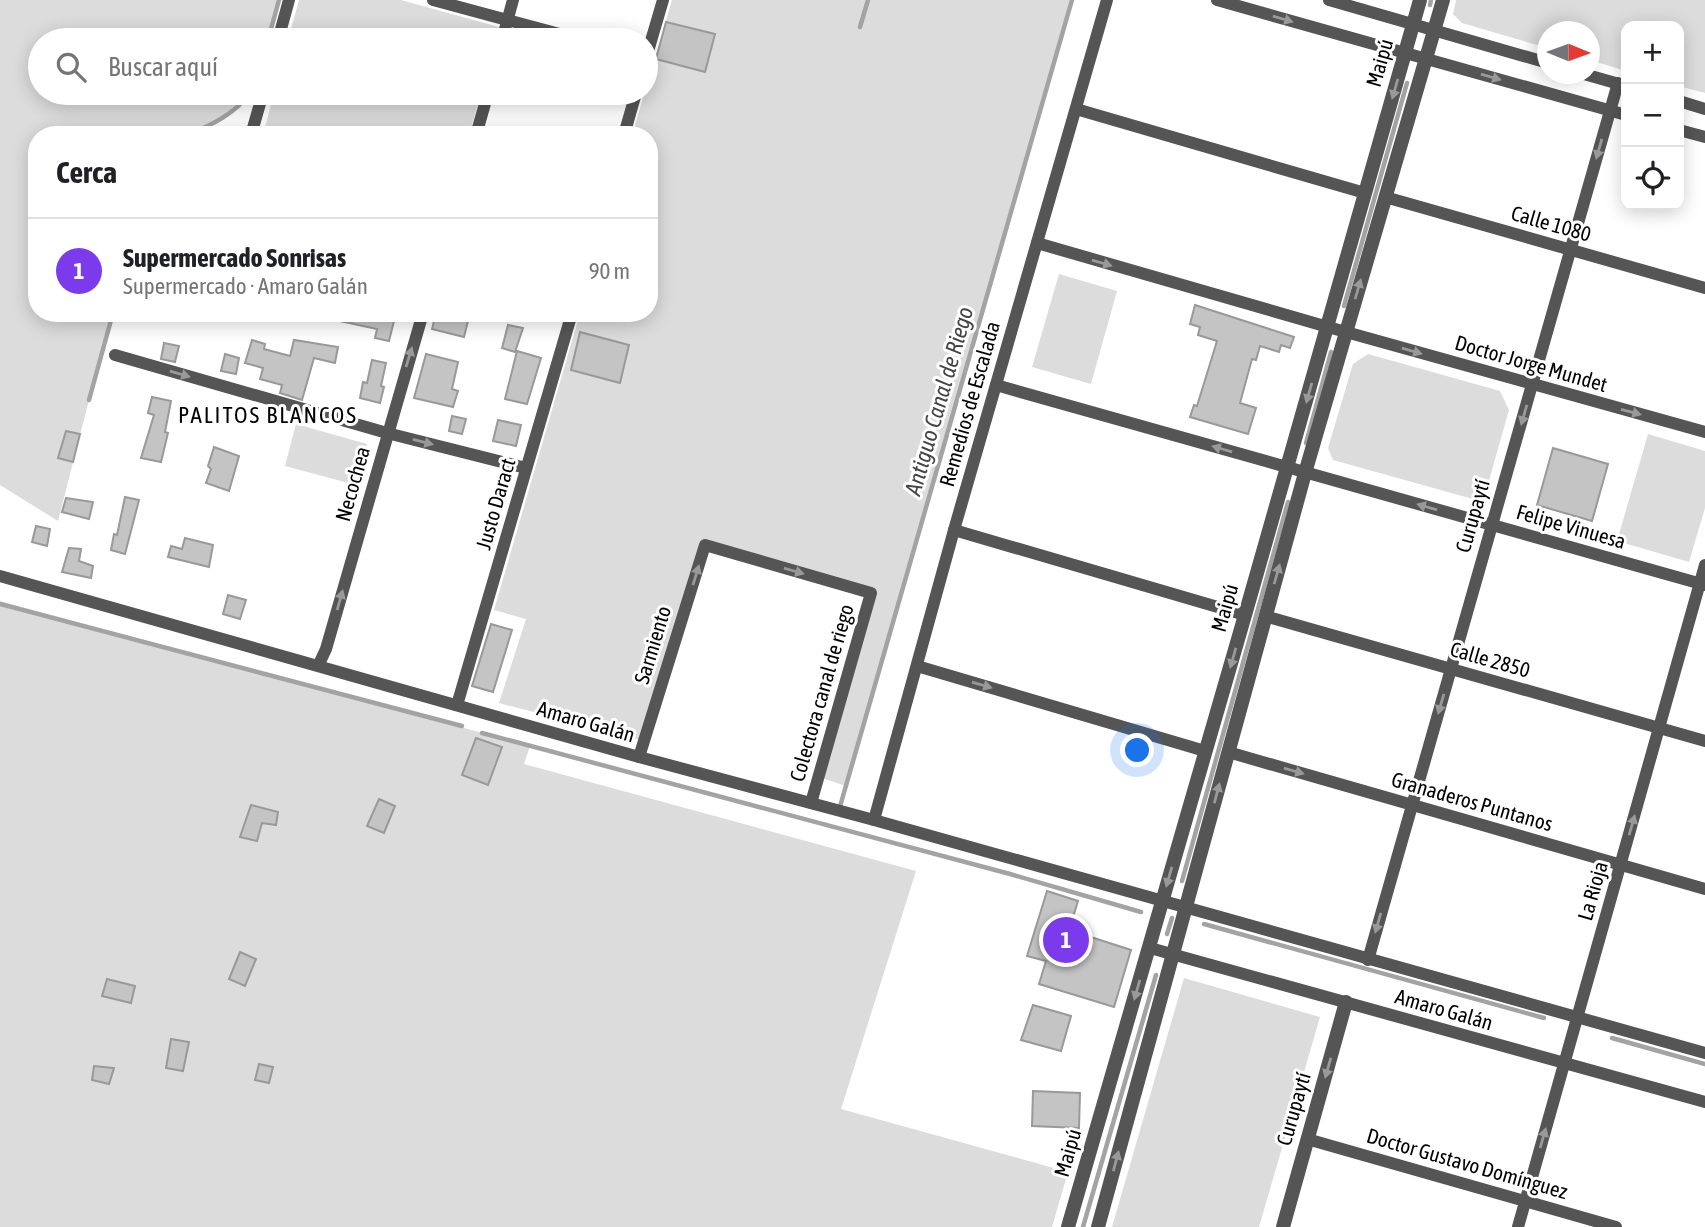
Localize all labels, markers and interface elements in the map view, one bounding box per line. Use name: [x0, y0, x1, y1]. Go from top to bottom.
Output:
one-way arrow: [1273, 14, 1294, 24]
north arrow: [1537, 21, 1600, 84]
map controls: [1621, 21, 1684, 210]
button: +: [1621, 21, 1684, 84]
search box: [28, 28, 658, 105]
street label: Maipú: [1361, 36, 1397, 89]
icon: search: [52, 48, 90, 86]
text: Buscar aquí: [108, 52, 218, 82]
one-way arrow: [1480, 72, 1502, 83]
one-way arrow: [1389, 79, 1399, 100]
button: −: [1621, 84, 1684, 147]
one-way arrow: [1594, 139, 1604, 160]
button: locate: [1621, 147, 1684, 210]
text: Cerca: [56, 155, 117, 189]
street label: Calle 1080: [1509, 200, 1594, 246]
text: Supermercado Sonrisas: [123, 243, 346, 273]
text: 1: [74, 258, 84, 284]
text: 90 m: [589, 258, 630, 284]
one-way arrow: [1091, 258, 1113, 269]
text: Supermercado · Amaro Galán: [123, 273, 368, 299]
one-way arrow: [1354, 279, 1364, 300]
water label: Antiguo Canal de Riego: [899, 304, 978, 499]
street label: Remedios de Escalada: [934, 318, 1004, 489]
street label: Doctor Jorge Mundet: [1452, 330, 1610, 396]
one-way arrow: [1402, 346, 1423, 356]
one-way arrow: [405, 347, 415, 368]
one-way arrow: [170, 369, 192, 380]
one-way arrow: [1303, 382, 1313, 403]
district label: PALITOS BLANCOS: [178, 402, 358, 428]
one-way arrow: [1518, 405, 1528, 426]
one-way arrow: [1621, 407, 1642, 417]
one-way arrow: [412, 437, 434, 448]
one-way arrow: [1211, 443, 1232, 453]
street label: Necochea: [330, 444, 374, 524]
street label: Justo Daract: [471, 455, 519, 552]
street label: Curupaytí: [1450, 476, 1494, 555]
street label: Felipe Vinuesa: [1514, 499, 1629, 553]
one-way arrow: [1416, 501, 1438, 512]
one-way arrow: [1272, 563, 1283, 585]
one-way arrow: [691, 564, 701, 585]
one-way arrow: [784, 566, 805, 576]
street label: Maipú: [1206, 581, 1242, 634]
one-way arrow: [336, 589, 346, 610]
street label: Colectora canal de riego: [784, 601, 858, 784]
street label: Sarmiento: [629, 603, 675, 687]
street label: Calle 2850: [1448, 636, 1533, 682]
one-way arrow: [1227, 648, 1237, 669]
one-way arrow: [972, 681, 993, 691]
one-way arrow: [1435, 694, 1446, 716]
street label: Amaro Galán: [535, 696, 638, 746]
your location: [1120, 733, 1154, 767]
one-way arrow: [1283, 766, 1305, 777]
street label: Granaderos Puntanos: [1389, 767, 1556, 836]
one-way arrow: [1212, 782, 1223, 804]
one-way arrow: [1627, 814, 1637, 835]
street label: La Rioja: [1572, 858, 1612, 923]
one-way arrow: [1164, 867, 1174, 888]
one-way arrow: [1373, 913, 1383, 934]
pin: 1: [1043, 914, 1089, 966]
one-way arrow: [1131, 980, 1141, 1001]
street label: Amaro Galán: [1393, 984, 1496, 1034]
one-way arrow: [1322, 1058, 1332, 1079]
street label: Curupaytí: [1271, 1069, 1315, 1148]
street label: Doctor Gustavo Domínguez: [1364, 1123, 1571, 1203]
street label: Maipú: [1049, 1126, 1085, 1179]
one-way arrow: [1538, 1127, 1548, 1148]
one-way arrow: [1111, 1150, 1122, 1172]

